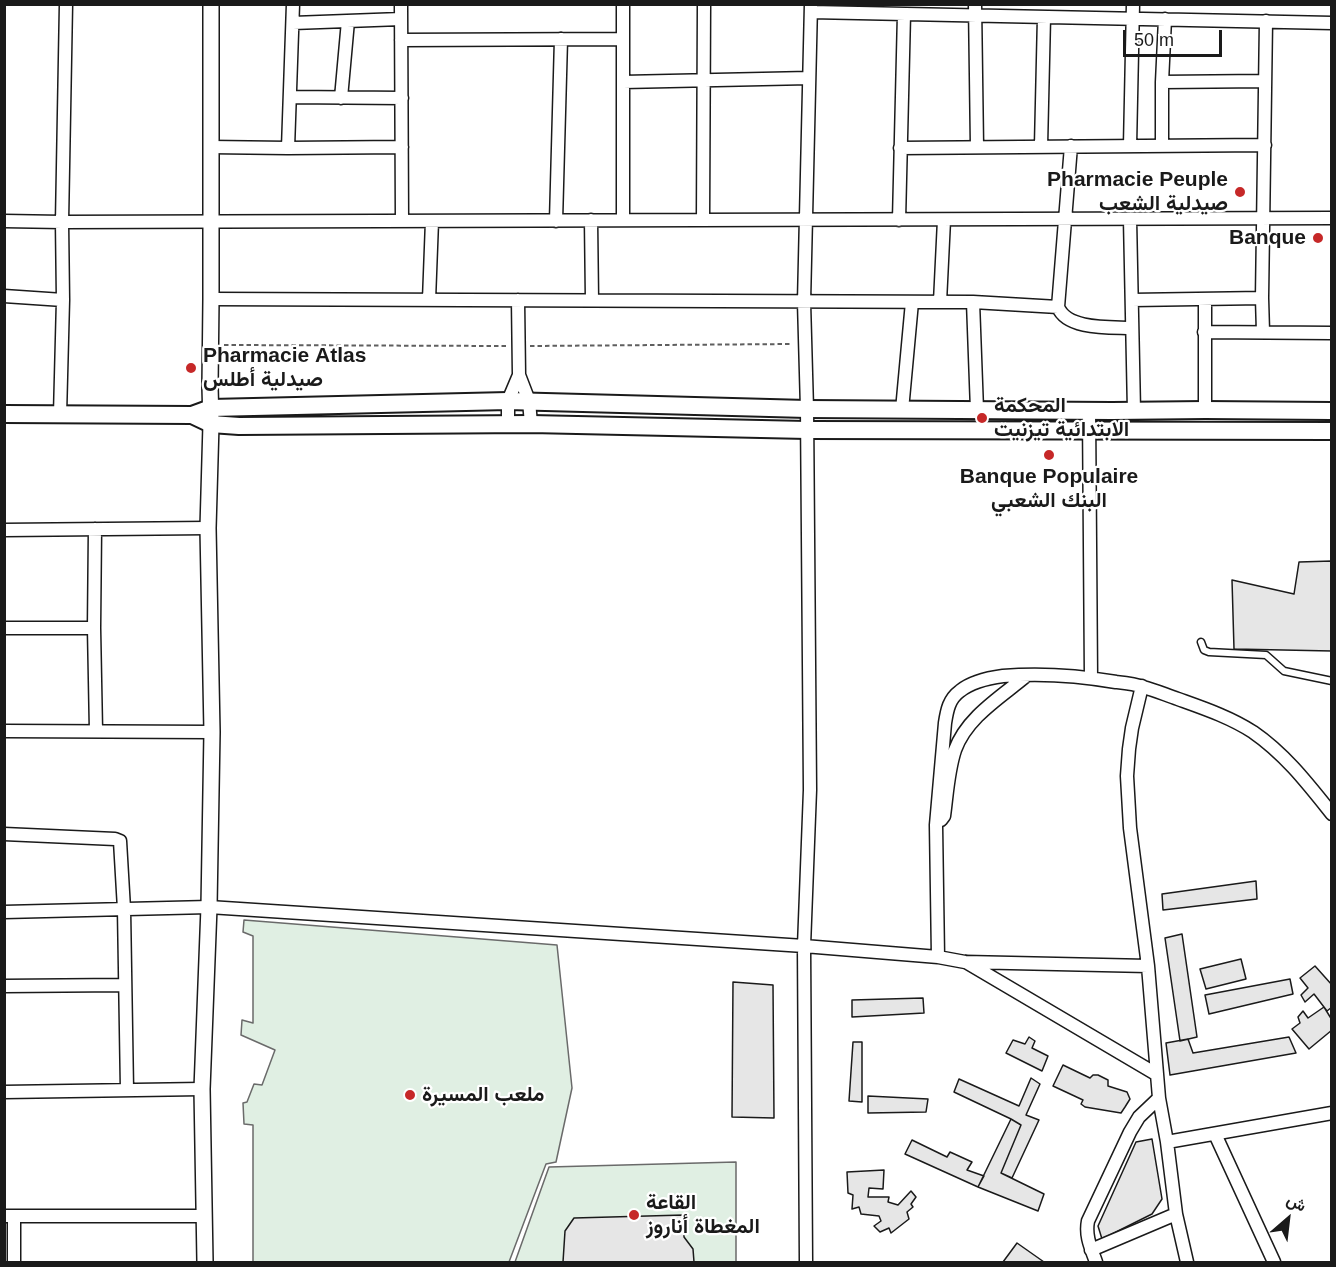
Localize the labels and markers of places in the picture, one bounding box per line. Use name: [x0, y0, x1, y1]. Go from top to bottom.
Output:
place label: Pharmacie Peuple صيدلية الشعب: [1047, 167, 1228, 217]
marker: Pharmacie Peuple صيدلية الشعب: [1233, 185, 1247, 199]
place label: Banque: [1229, 225, 1306, 251]
marker: Banque: [1311, 231, 1325, 245]
place label: Pharmacie Atlas صيدلية أطلس: [203, 343, 366, 393]
marker: Pharmacie Atlas صيدلية أطلس: [184, 361, 198, 375]
place label: المحكمة الابتدائية تيزنيت: [994, 393, 1129, 443]
marker: المحكمة الابتدائية تيزنيت: [975, 411, 989, 425]
marker: Banque Populaire البنك الشعبي: [1042, 448, 1056, 462]
place label: Banque Populaire البنك الشعبي: [960, 464, 1138, 514]
place label: ملعب المسيرة: [422, 1082, 544, 1108]
marker: ملعب المسيرة: [403, 1088, 417, 1102]
place label: القاعة المغطاة أناروز: [646, 1190, 760, 1240]
marker: القاعة المغطاة أناروز: [627, 1208, 641, 1222]

